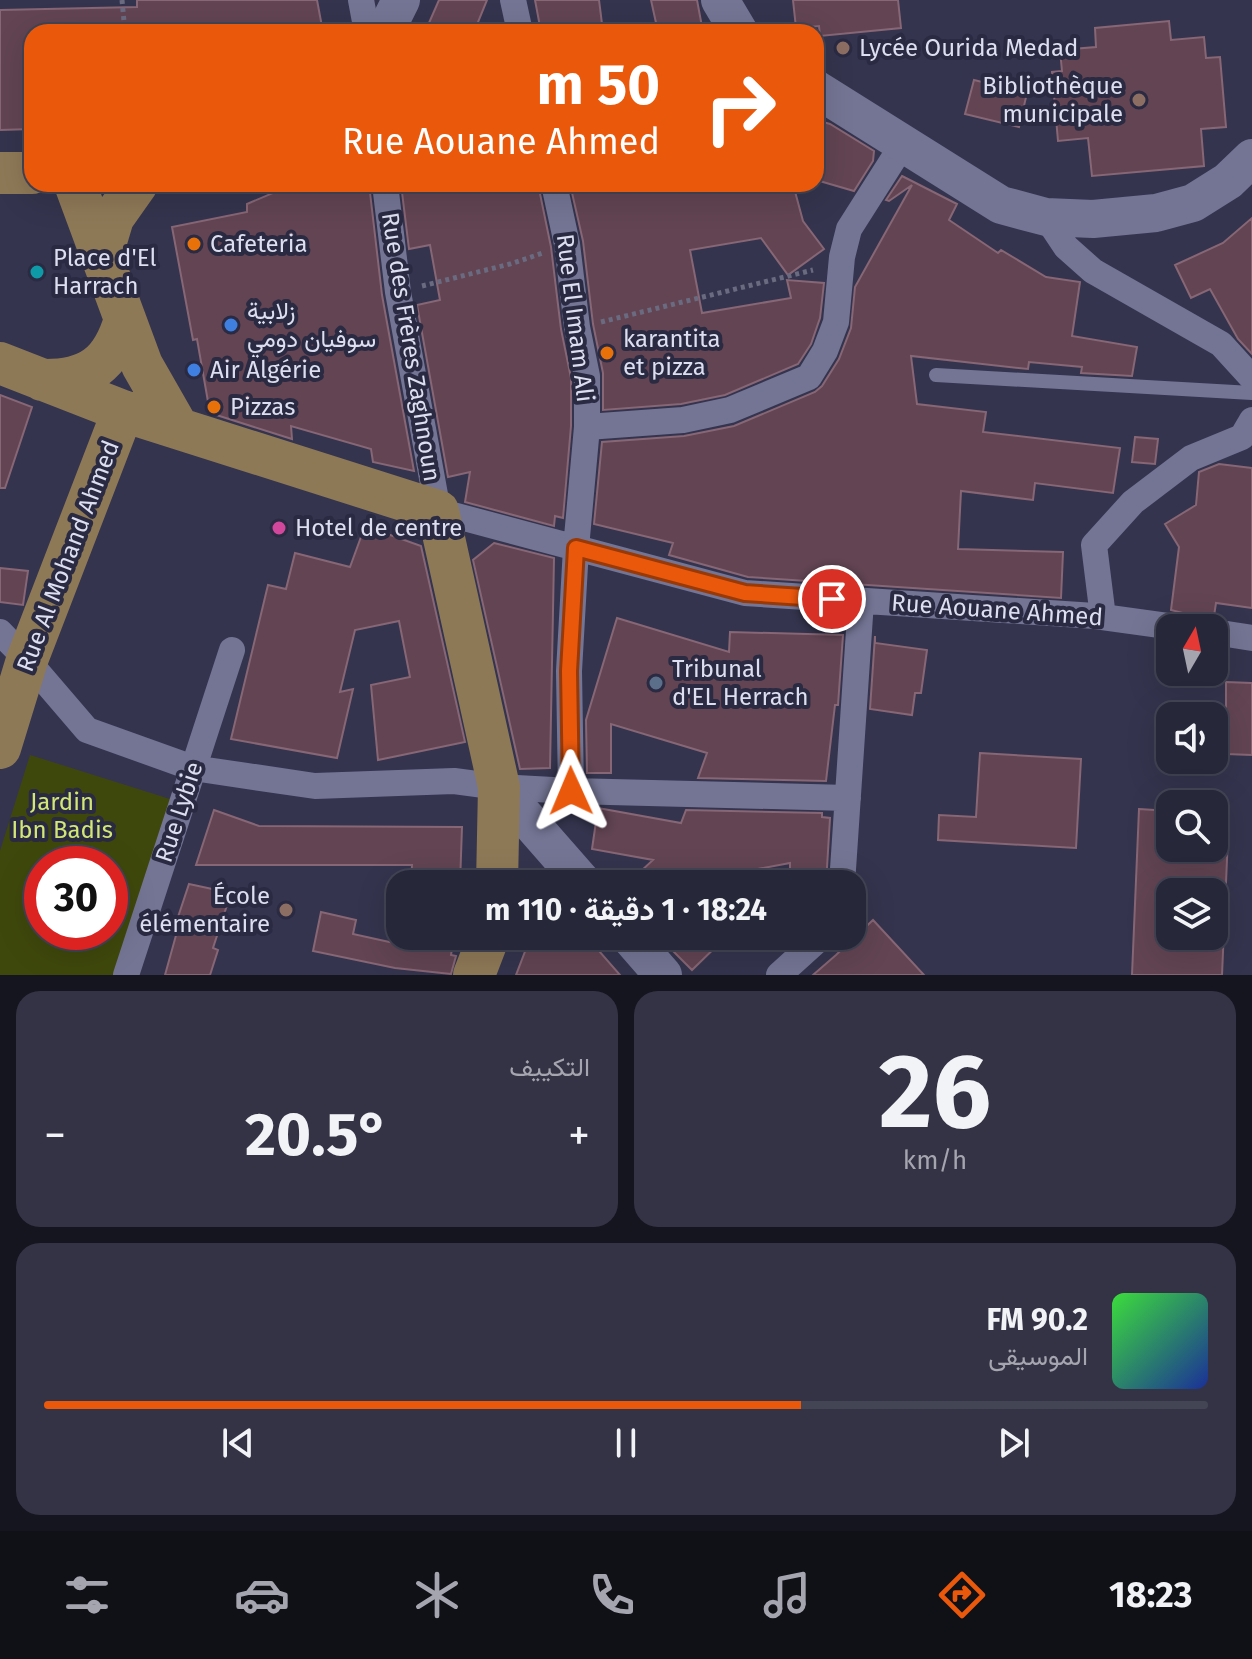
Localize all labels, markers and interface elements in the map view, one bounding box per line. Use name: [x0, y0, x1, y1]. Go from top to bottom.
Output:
place label: Lycée Ourida Medad: [859, 34, 1078, 62]
marker: Lycée Ourida Medad: [834, 39, 852, 57]
text: 50 m: [537, 52, 660, 119]
icon: right: [688, 56, 792, 160]
place label: Bibliothèque municipale: [982, 72, 1123, 128]
marker: Bibliothèque municipale: [1130, 91, 1148, 109]
text: Rue Aouane Ahmed: [342, 120, 660, 164]
street label: Rue des Frères Zaghnoun: [376, 210, 446, 484]
place label: Cafeteria: [210, 230, 308, 258]
street label: Rue El Imam Ali: [551, 232, 599, 404]
marker: Cafeteria: [185, 235, 203, 253]
place label: Place d'El Harrach: [53, 244, 156, 300]
marker: Place d'El Harrach: [28, 263, 46, 281]
place label: زلابية سوفيان دومي: [247, 297, 376, 358]
marker: زلابية سوفيان دومي: [222, 316, 240, 334]
place label: karantita et pizza: [623, 325, 721, 381]
marker: karantita et pizza: [598, 344, 616, 362]
place label: Air Algérie: [210, 356, 321, 384]
marker: Air Algérie: [185, 361, 203, 379]
place label: Pizzas: [230, 393, 295, 421]
marker: Pizzas: [205, 398, 223, 416]
street label: Rue Al Mohand Ahmed: [11, 436, 125, 676]
place label: Hotel de centre: [295, 514, 462, 542]
marker: Hotel de centre: [270, 519, 288, 537]
pin: [798, 565, 866, 633]
icon: arrive: [810, 577, 854, 621]
street label: Rue Aouane Ahmed: [890, 589, 1104, 631]
north arrow: [1156, 614, 1228, 686]
map controls: [1156, 614, 1228, 950]
place label: Tribunal d'EL Herrach: [672, 655, 808, 711]
marker: Tribunal d'EL Herrach: [647, 674, 665, 692]
button: sound: [1156, 702, 1228, 774]
position arrow: [529, 749, 613, 833]
street label: Rue Lybie: [150, 758, 208, 866]
park label: Jardin Ibn Badis: [11, 788, 113, 844]
button: search: [1156, 790, 1228, 862]
speed limit sign: 30: [24, 846, 128, 950]
button: layers: [1156, 878, 1228, 950]
place label: École élémentaire: [139, 881, 270, 938]
text: 18:24 · 1 دقيقة · 110 m: [485, 892, 767, 928]
marker: École élémentaire: [277, 901, 295, 919]
text: 26: [879, 1030, 991, 1155]
text: التكييف: [509, 1052, 590, 1083]
text: 20.5°: [245, 1099, 389, 1171]
text: −: [44, 1109, 66, 1162]
text: +: [568, 1109, 590, 1162]
text: km/h: [903, 1145, 967, 1176]
text: 90.2 FM: [986, 1302, 1088, 1338]
text: الموسيقى: [988, 1341, 1088, 1372]
icon: previous: [216, 1421, 260, 1465]
icon: pause: [604, 1421, 648, 1465]
icon: next: [992, 1421, 1036, 1465]
icon: filters: [59, 1567, 115, 1623]
icon: car: [234, 1567, 290, 1623]
icon: climate: [409, 1567, 465, 1623]
icon: phone: [584, 1567, 640, 1623]
icon: music: [759, 1567, 815, 1623]
icon: directions: [934, 1567, 990, 1623]
text: 18:23: [1109, 1573, 1193, 1617]

